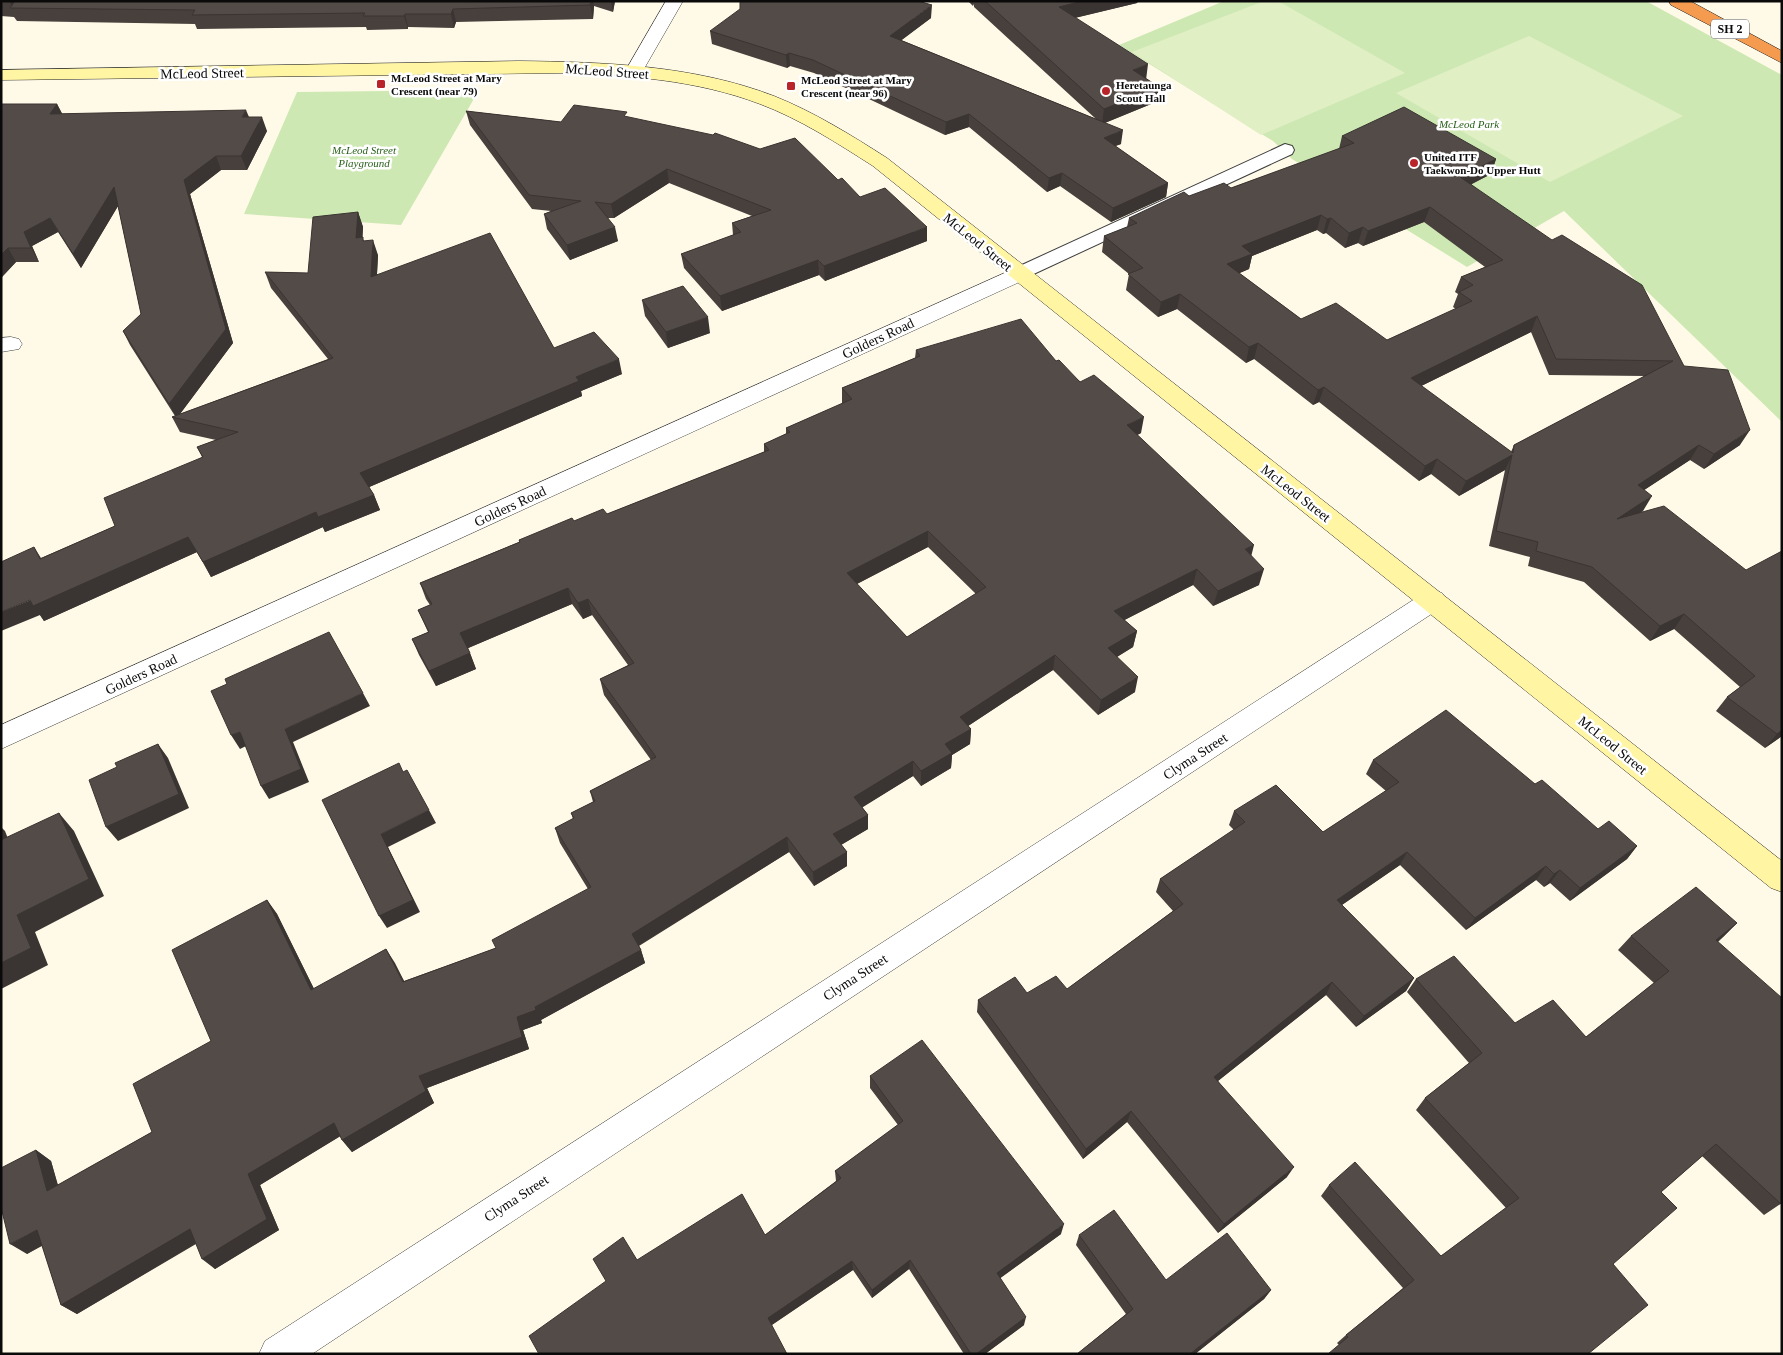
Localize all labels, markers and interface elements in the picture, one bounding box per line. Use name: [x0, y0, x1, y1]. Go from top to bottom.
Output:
road number: SH 2: [1711, 20, 1749, 38]
street label: McLeod Street: [565, 61, 649, 82]
street label: McLeod Street: [160, 65, 244, 82]
place label: McLeod Street at Mary Crescent (near 79): [391, 72, 502, 98]
place label: McLeod Street at Mary Crescent (near 96): [801, 74, 912, 100]
marker: McLeod Street at Mary Crescent (near 79): [375, 78, 387, 90]
place label: Heretaunga Scout Hall: [1116, 79, 1172, 104]
marker: McLeod Street at Mary Crescent (near 96): [785, 80, 797, 92]
marker: Heretaunga Scout Hall: [1100, 85, 1112, 97]
park label: McLeod Park: [1438, 118, 1500, 130]
park label: McLeod Street Playground: [331, 144, 397, 169]
place label: United ITF Taekwon-Do Upper Hutt: [1424, 151, 1541, 176]
marker: United ITF Taekwon-Do Upper Hutt: [1408, 157, 1420, 169]
street label: McLeod Street: [940, 210, 1015, 275]
street label: Golders Road: [840, 315, 916, 362]
street label: McLeod Street: [1258, 462, 1333, 525]
street label: Golders Road: [472, 483, 548, 530]
street label: Golders Road: [103, 651, 179, 698]
street label: McLeod Street: [1575, 713, 1650, 778]
street label: Clyma Street: [1160, 730, 1230, 783]
street label: Clyma Street: [820, 951, 890, 1004]
street label: Clyma Street: [481, 1172, 551, 1225]

